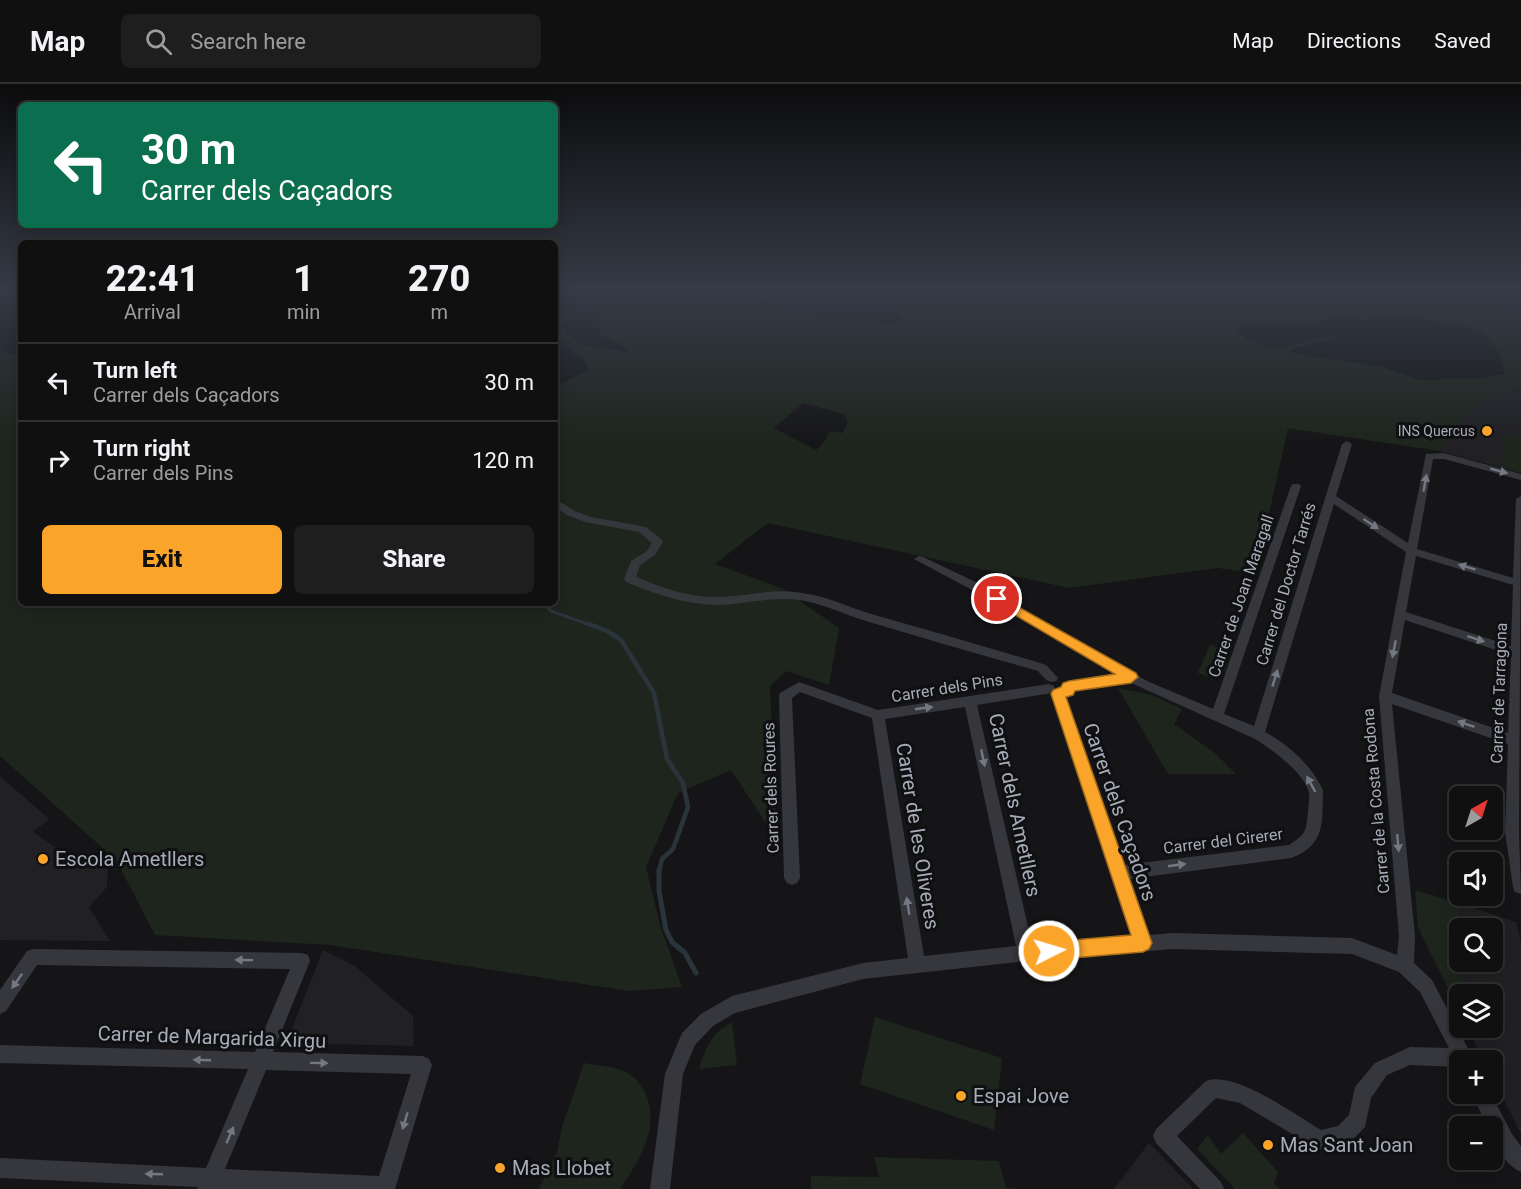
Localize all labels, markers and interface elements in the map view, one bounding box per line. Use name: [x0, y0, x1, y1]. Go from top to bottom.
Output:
search box: [121, 14, 541, 68]
text: Map: [30, 25, 85, 58]
icon: search: [142, 25, 175, 58]
text: Search here: [190, 29, 306, 54]
text: Map: [1232, 29, 1274, 53]
text: Directions: [1307, 29, 1401, 53]
text: Saved: [1434, 29, 1491, 53]
text: 30 m: [141, 125, 236, 174]
icon: left: [42, 126, 120, 204]
text: Carrer dels Caçadors: [141, 175, 393, 207]
text: 22:41: [106, 258, 199, 300]
text: 1: [293, 258, 314, 300]
text: 270: [408, 258, 470, 300]
text: Arrival: [124, 300, 181, 324]
text: min: [287, 300, 320, 324]
text: m: [430, 300, 448, 324]
text: Turn left: [93, 358, 177, 383]
icon: left: [42, 366, 75, 399]
text: 30 m: [485, 370, 534, 395]
text: Carrer dels Caçadors: [93, 383, 280, 407]
place label: INS Quercus: [1398, 423, 1475, 439]
marker: INS Quercus: [1480, 424, 1494, 438]
text: Turn right: [93, 436, 190, 461]
icon: right: [42, 444, 75, 477]
text: 120 m: [472, 448, 534, 473]
text: Carrer dels Pins: [93, 461, 234, 485]
one-way arrow: [1490, 467, 1508, 476]
one-way arrow: [1420, 473, 1429, 492]
street label: Carrer del Doctor Tarrés: [1252, 500, 1320, 668]
street label: Carrer de Joan Maragall: [1204, 512, 1278, 680]
one-way arrow: [1363, 518, 1379, 529]
button: Exit: [42, 525, 282, 594]
button: Share: [294, 525, 534, 594]
one-way arrow: [1458, 562, 1476, 572]
pin: [971, 573, 1022, 624]
icon: arrive: [980, 582, 1013, 615]
street label: Carrer de Tarragona: [1487, 622, 1511, 764]
one-way arrow: [1467, 635, 1485, 645]
one-way arrow: [1389, 640, 1398, 659]
one-way arrow: [1271, 669, 1280, 687]
street label: Carrer dels Pins: [890, 670, 1004, 706]
one-way arrow: [915, 703, 934, 712]
street label: Carrer de la Costa Rodona: [1358, 707, 1394, 895]
street label: Carrer dels Ametllers: [984, 711, 1046, 899]
one-way arrow: [1457, 719, 1475, 729]
street label: Carrer dels Caçadors: [1078, 720, 1162, 904]
street label: Carrer dels Roures: [759, 722, 783, 854]
street label: Carrer de les Oliveres: [891, 741, 945, 931]
one-way arrow: [978, 749, 988, 767]
one-way arrow: [1306, 775, 1316, 792]
north arrow: [1449, 786, 1503, 840]
map controls: [1449, 786, 1503, 1170]
street label: Carrer del Cirerer: [1162, 824, 1284, 858]
one-way arrow: [1393, 834, 1402, 853]
place label: Escola Ametllers: [55, 847, 204, 871]
marker: Escola Ametllers: [36, 852, 50, 866]
button: sound: [1449, 852, 1503, 906]
one-way arrow: [1167, 860, 1186, 869]
one-way arrow: [903, 897, 912, 916]
button: search: [1449, 918, 1503, 972]
position arrow: [1017, 919, 1081, 983]
one-way arrow: [234, 956, 253, 965]
one-way arrow: [12, 973, 23, 989]
button: layers: [1449, 984, 1503, 1038]
street label: Carrer de Margarida Xirgu: [97, 1021, 327, 1053]
button: +: [1449, 1050, 1503, 1104]
one-way arrow: [192, 1055, 211, 1065]
one-way arrow: [309, 1058, 328, 1068]
place label: Espai Jove: [973, 1084, 1069, 1108]
marker: Espai Jove: [954, 1089, 968, 1103]
one-way arrow: [400, 1112, 410, 1130]
button: −: [1449, 1116, 1503, 1170]
one-way arrow: [226, 1126, 235, 1144]
place label: Mas Sant Joan: [1280, 1133, 1413, 1157]
marker: Mas Sant Joan: [1261, 1138, 1275, 1152]
place label: Mas Llobet: [512, 1156, 611, 1180]
marker: Mas Llobet: [493, 1161, 507, 1175]
one-way arrow: [144, 1170, 163, 1179]

